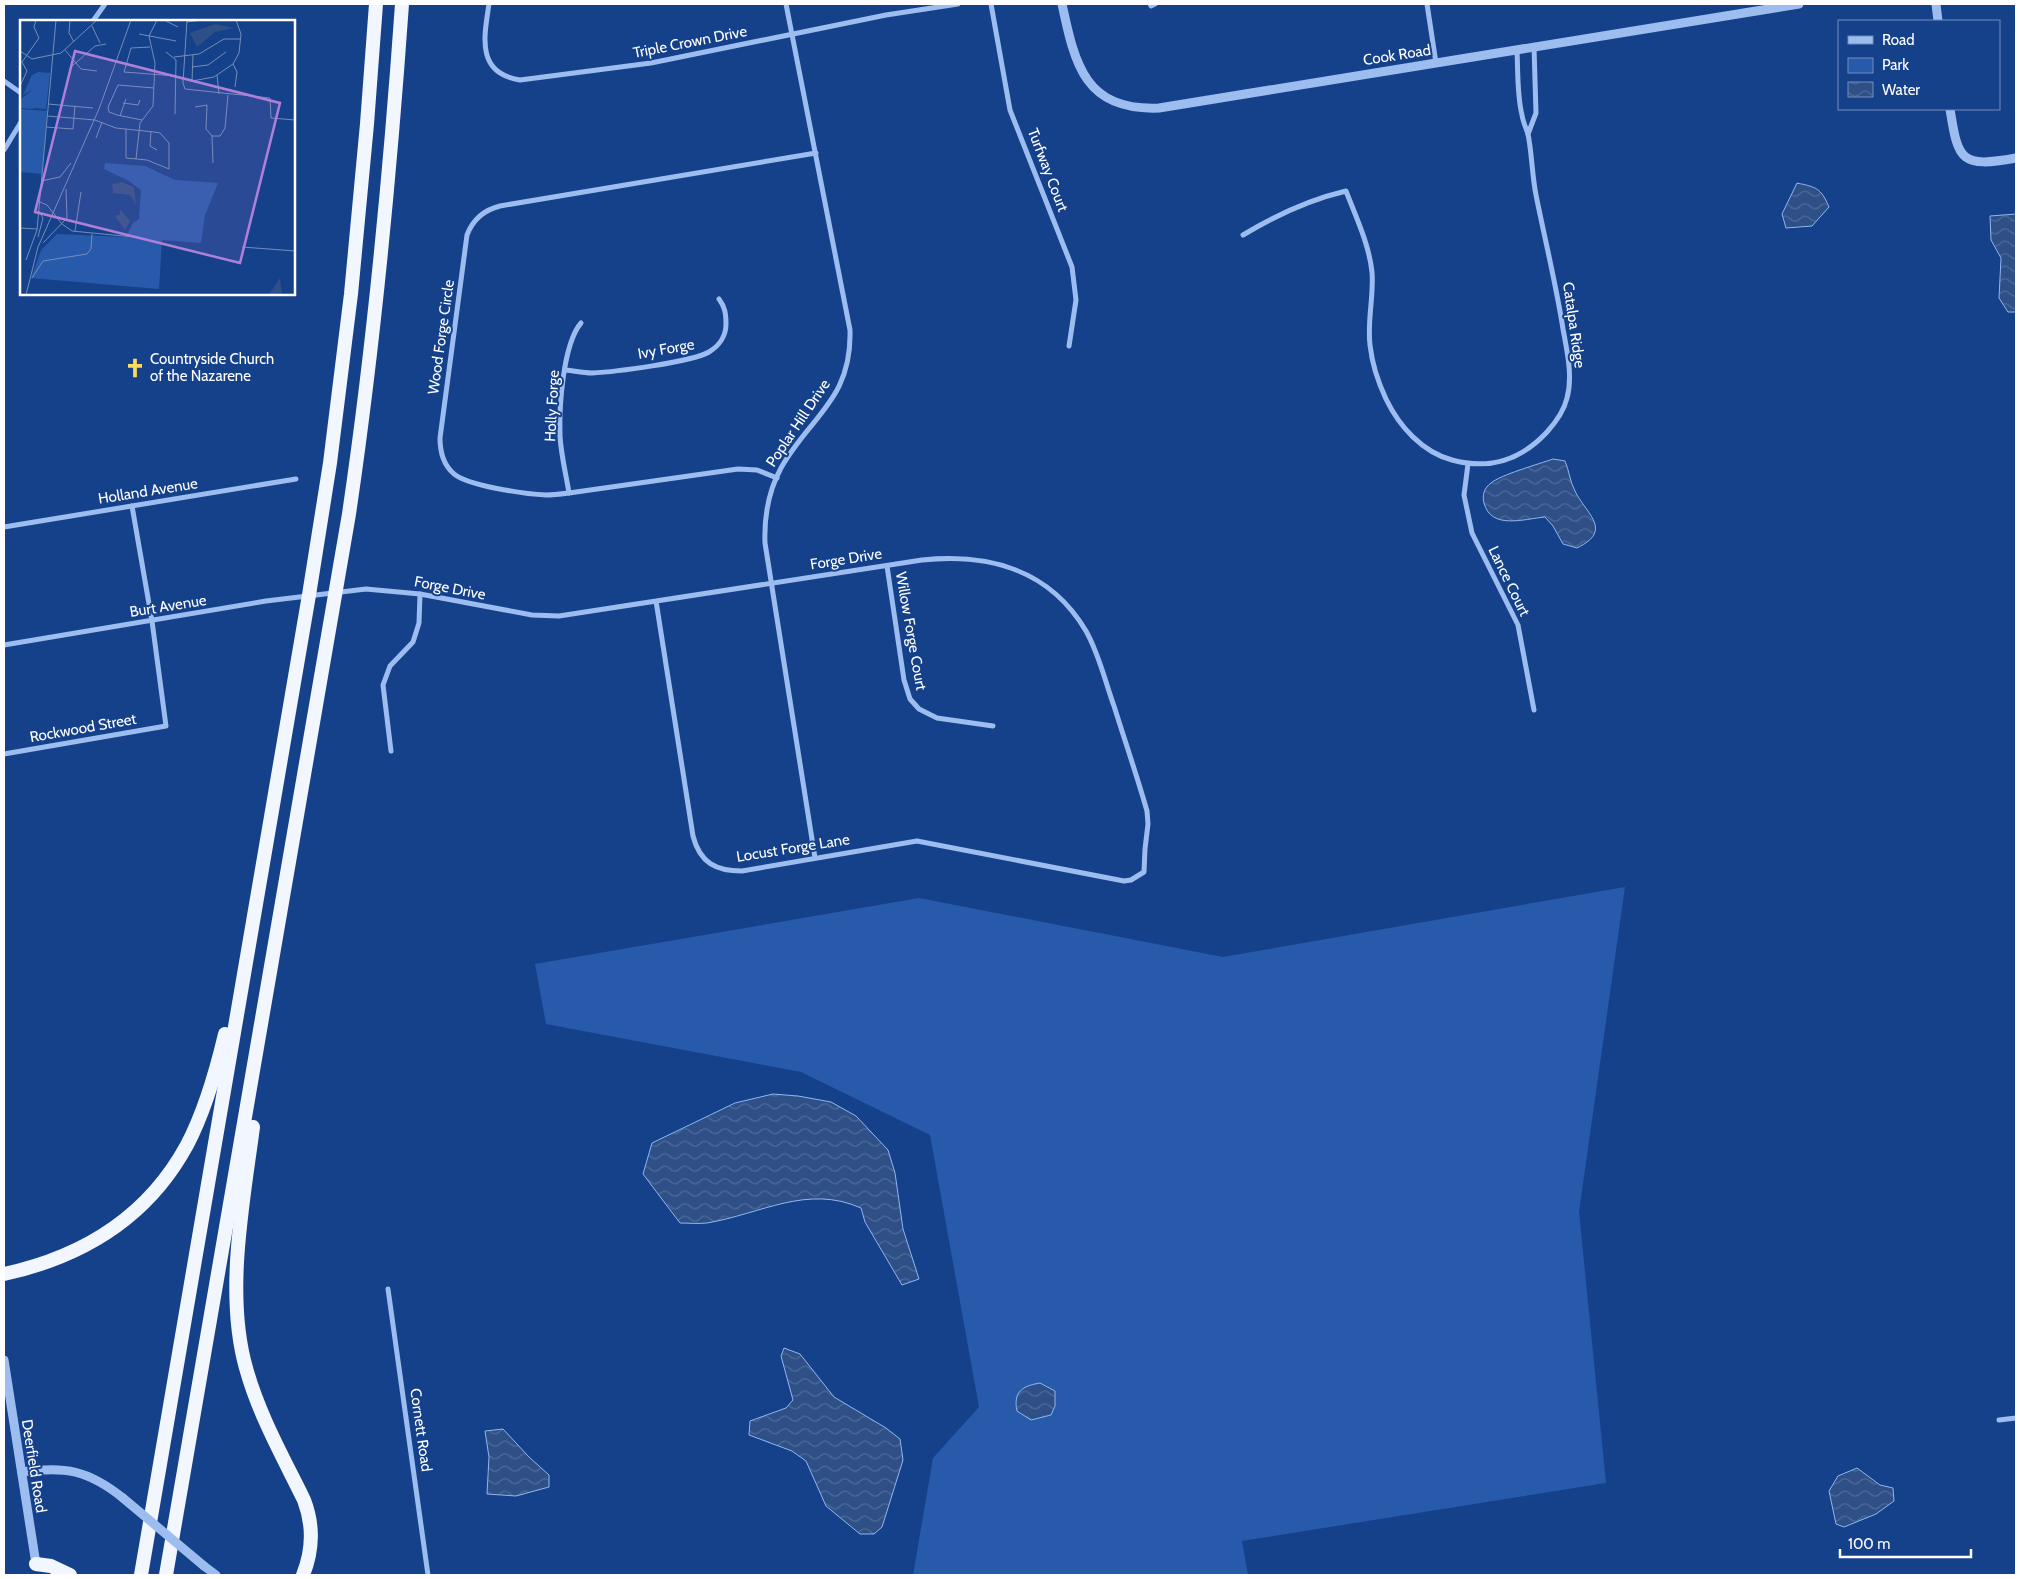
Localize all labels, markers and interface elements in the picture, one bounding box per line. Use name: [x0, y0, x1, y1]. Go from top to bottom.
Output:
inset map: [20, 20, 295, 295]
legend: [1838, 20, 2000, 110]
street label: Triple Crown Drive: [632, 22, 749, 62]
text: Road: [1882, 31, 1915, 49]
street label: Cook Road: [1362, 41, 1432, 69]
text: Park: [1882, 56, 1909, 74]
text: Water: [1882, 81, 1920, 99]
street label: Turfway Court: [1024, 126, 1072, 214]
street label: Wood Forge Circle: [424, 278, 458, 396]
street label: Catalpa Ridge: [1559, 281, 1589, 369]
street label: Ivy Forge: [636, 335, 696, 363]
place label: Countryside Church of the Nazarene: [150, 350, 274, 385]
church icon: Countryside Church of the Nazarene: [124, 357, 146, 379]
street label: Holly Forge: [541, 369, 563, 442]
street label: Poplar Hill Drive: [762, 376, 834, 470]
street label: Holland Avenue: [97, 474, 199, 508]
street label: Lance Court: [1484, 543, 1534, 619]
street label: Forge Drive: [809, 544, 883, 574]
street label: Willow Forge Court: [892, 570, 930, 692]
street label: Forge Drive: [413, 572, 487, 604]
street label: Burt Avenue: [128, 591, 208, 621]
street label: Rockwood Street: [28, 710, 138, 746]
street label: Locust Forge Lane: [735, 830, 851, 866]
street label: Cornett Road: [406, 1387, 436, 1473]
street label: Deerfield Road: [18, 1418, 50, 1514]
scale bar: [1840, 1526, 1971, 1558]
text: 100 m: [1848, 1535, 1890, 1553]

